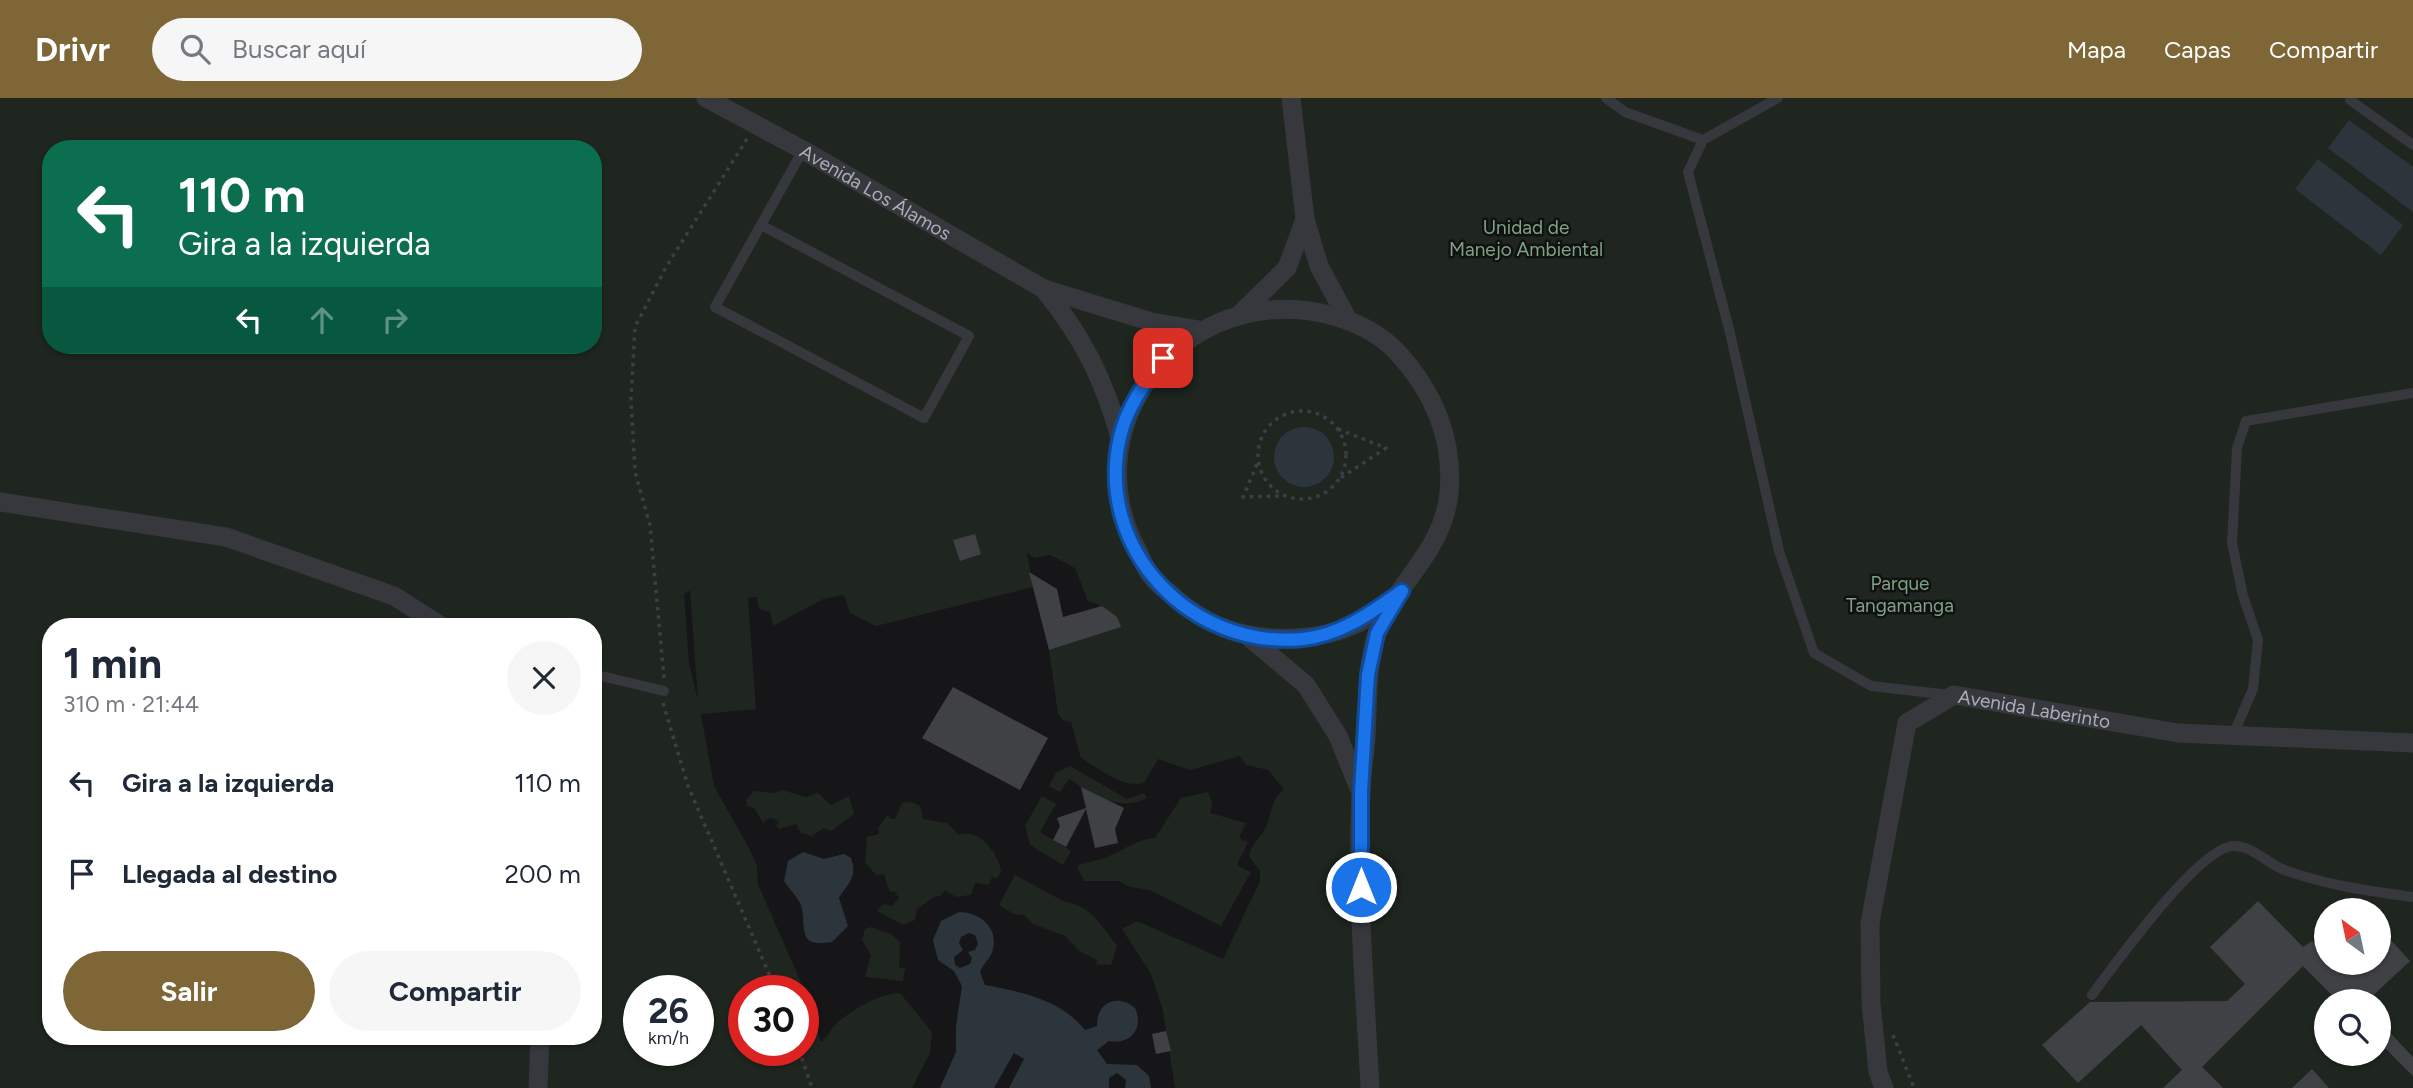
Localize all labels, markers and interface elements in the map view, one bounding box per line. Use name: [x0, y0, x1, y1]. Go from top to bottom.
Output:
search box: [152, 18, 642, 81]
text: Drivr: [35, 30, 110, 69]
icon: search: [176, 30, 214, 68]
text: Buscar aquí: [232, 33, 366, 65]
text: Mapa: [2067, 35, 2126, 64]
text: Capas: [2164, 35, 2231, 64]
text: Compartir: [2269, 35, 2378, 64]
street label: Avenida Los Álamos: [796, 139, 955, 245]
text: 110 m: [178, 165, 306, 224]
icon: left: [63, 168, 154, 259]
park label: Unidad de Manejo Ambiental: [1449, 216, 1603, 261]
text: Gira a la izquierda: [178, 225, 431, 263]
icon: left: [230, 301, 268, 339]
icon: ahead: [303, 301, 341, 339]
icon: right: [376, 301, 414, 339]
pin: [1133, 328, 1193, 388]
icon: arrive: [1144, 339, 1182, 377]
park label: Parque Tangamanga: [1846, 572, 1954, 617]
text: 1 min: [63, 638, 162, 689]
button: close: [507, 641, 581, 715]
street label: Avenida Laberinto: [1956, 684, 2112, 733]
text: 310 m · 21:44: [63, 690, 199, 718]
icon: left: [63, 764, 101, 802]
text: Gira a la izquierda: [122, 767, 334, 799]
text: 110 m: [514, 767, 581, 799]
position arrow: [1324, 850, 1398, 924]
icon: arrive: [63, 855, 101, 893]
text: Llegada al destino: [122, 858, 337, 890]
text: 200 m: [505, 858, 581, 890]
north arrow: [2314, 898, 2390, 975]
map controls: [2314, 898, 2391, 1066]
button: Salir: [63, 951, 315, 1031]
button: Compartir: [329, 951, 581, 1031]
speed limit sign: 30: [728, 975, 819, 1066]
button: search: [2314, 989, 2391, 1066]
text: 26: [648, 990, 689, 1032]
text: km/h: [648, 1027, 689, 1049]

